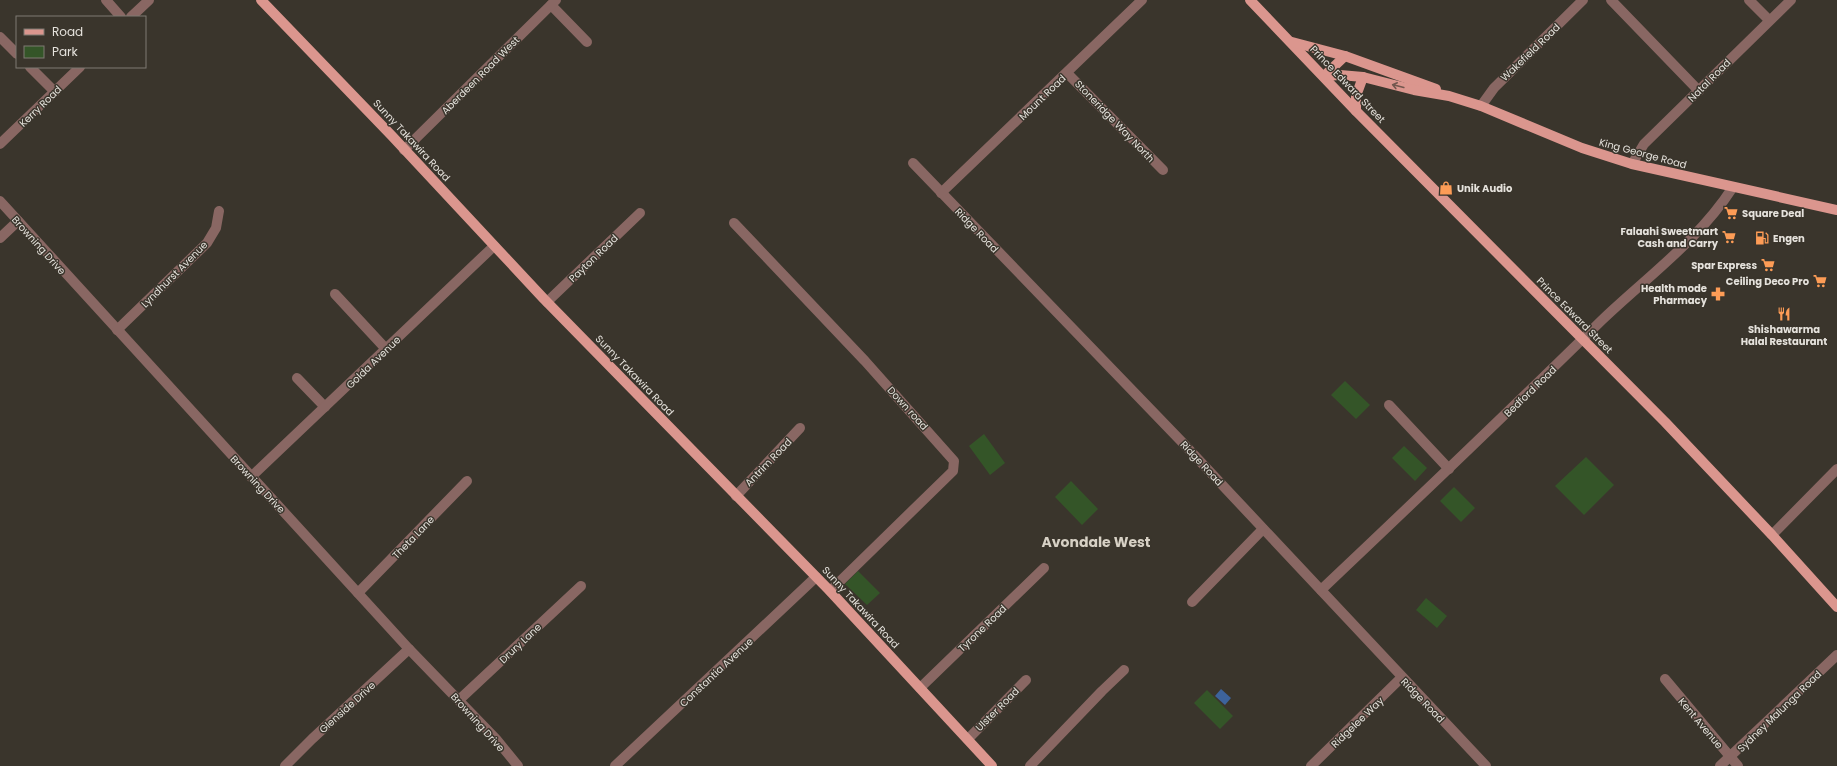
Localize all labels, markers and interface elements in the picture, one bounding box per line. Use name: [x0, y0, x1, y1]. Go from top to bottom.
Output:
legend: [16, 16, 146, 68]
street label: Wakefield Road: [1497, 20, 1564, 85]
text: Road: [52, 23, 83, 40]
street label: Aberdeen Road West: [438, 33, 523, 118]
street label: Prince Edward Street: [1307, 42, 1389, 127]
text: Park: [52, 43, 79, 60]
street label: Natal Road: [1684, 55, 1734, 105]
street label: Mount Road: [1016, 71, 1069, 124]
street label: Stoneridge Way North: [1071, 77, 1158, 166]
one-way arrow: [1391, 81, 1404, 89]
street label: Kerry Road: [16, 82, 65, 130]
street label: Sunny Takawira Road: [370, 96, 454, 185]
street label: King George Road: [1597, 135, 1688, 172]
shop icon: Unik Audio: [1438, 180, 1454, 196]
place label: Unik Audio: [1457, 181, 1513, 196]
street label: Ridge Road: [951, 205, 1002, 256]
supermarket icon: Square Deal: [1723, 205, 1739, 221]
place label: Square Deal: [1742, 206, 1804, 221]
street label: Browning Drive: [8, 213, 69, 278]
place label: Falaahi Sweetmart Cash and Carry: [1620, 224, 1719, 251]
supermarket icon: Falaahi Sweetmart Cash and Carry: [1721, 229, 1737, 245]
fuel station icon: Engen: [1754, 230, 1770, 246]
street label: Payton Road: [565, 231, 621, 286]
place label: Engen: [1773, 231, 1805, 246]
street label: Lyndhurst Avenue: [138, 238, 211, 311]
supermarket icon: Spar Express: [1760, 257, 1776, 273]
place label: Spar Express: [1691, 258, 1757, 273]
supermarket icon: Ceiling Deco Pro: [1812, 273, 1828, 289]
street label: Prince Edward Street: [1533, 274, 1616, 357]
place label: Ceiling Deco Pro: [1726, 274, 1810, 289]
place label: Health mode Pharmacy: [1641, 281, 1708, 308]
pharmacy icon: Health mode Pharmacy: [1710, 286, 1726, 302]
restaurant icon: Shishawarma Halal Restaurant: [1776, 306, 1792, 322]
place label: Shishawarma Halal Restaurant: [1741, 322, 1827, 349]
street label: Sunny Takawira Road: [592, 332, 677, 419]
street label: Golda Avenue: [343, 333, 404, 392]
street label: Bedford Road: [1501, 362, 1560, 420]
street label: Down road: [884, 383, 931, 434]
street label: Antrim Road: [741, 435, 795, 490]
street label: Ridge Road: [1177, 437, 1227, 489]
street label: Browning Drive: [227, 452, 288, 517]
street label: Theta Lane: [389, 512, 438, 562]
district label: Avondale West: [1041, 532, 1151, 552]
street label: Sunny Takawira Road: [819, 563, 903, 652]
street label: Tyrone Road: [955, 601, 1010, 655]
street label: Drury Lane: [496, 620, 545, 667]
street label: Constantia Avenue: [676, 634, 756, 710]
street label: Sydney Malunga Road: [1734, 667, 1825, 756]
street label: Ridge Road: [1397, 675, 1448, 726]
street label: Glenside Drive: [316, 678, 379, 737]
street label: Ulster Road: [972, 684, 1023, 735]
street label: Browning Drive: [447, 690, 508, 755]
street label: Ridgelee Way: [1328, 693, 1387, 751]
street label: Kent Avenue: [1675, 695, 1726, 752]

